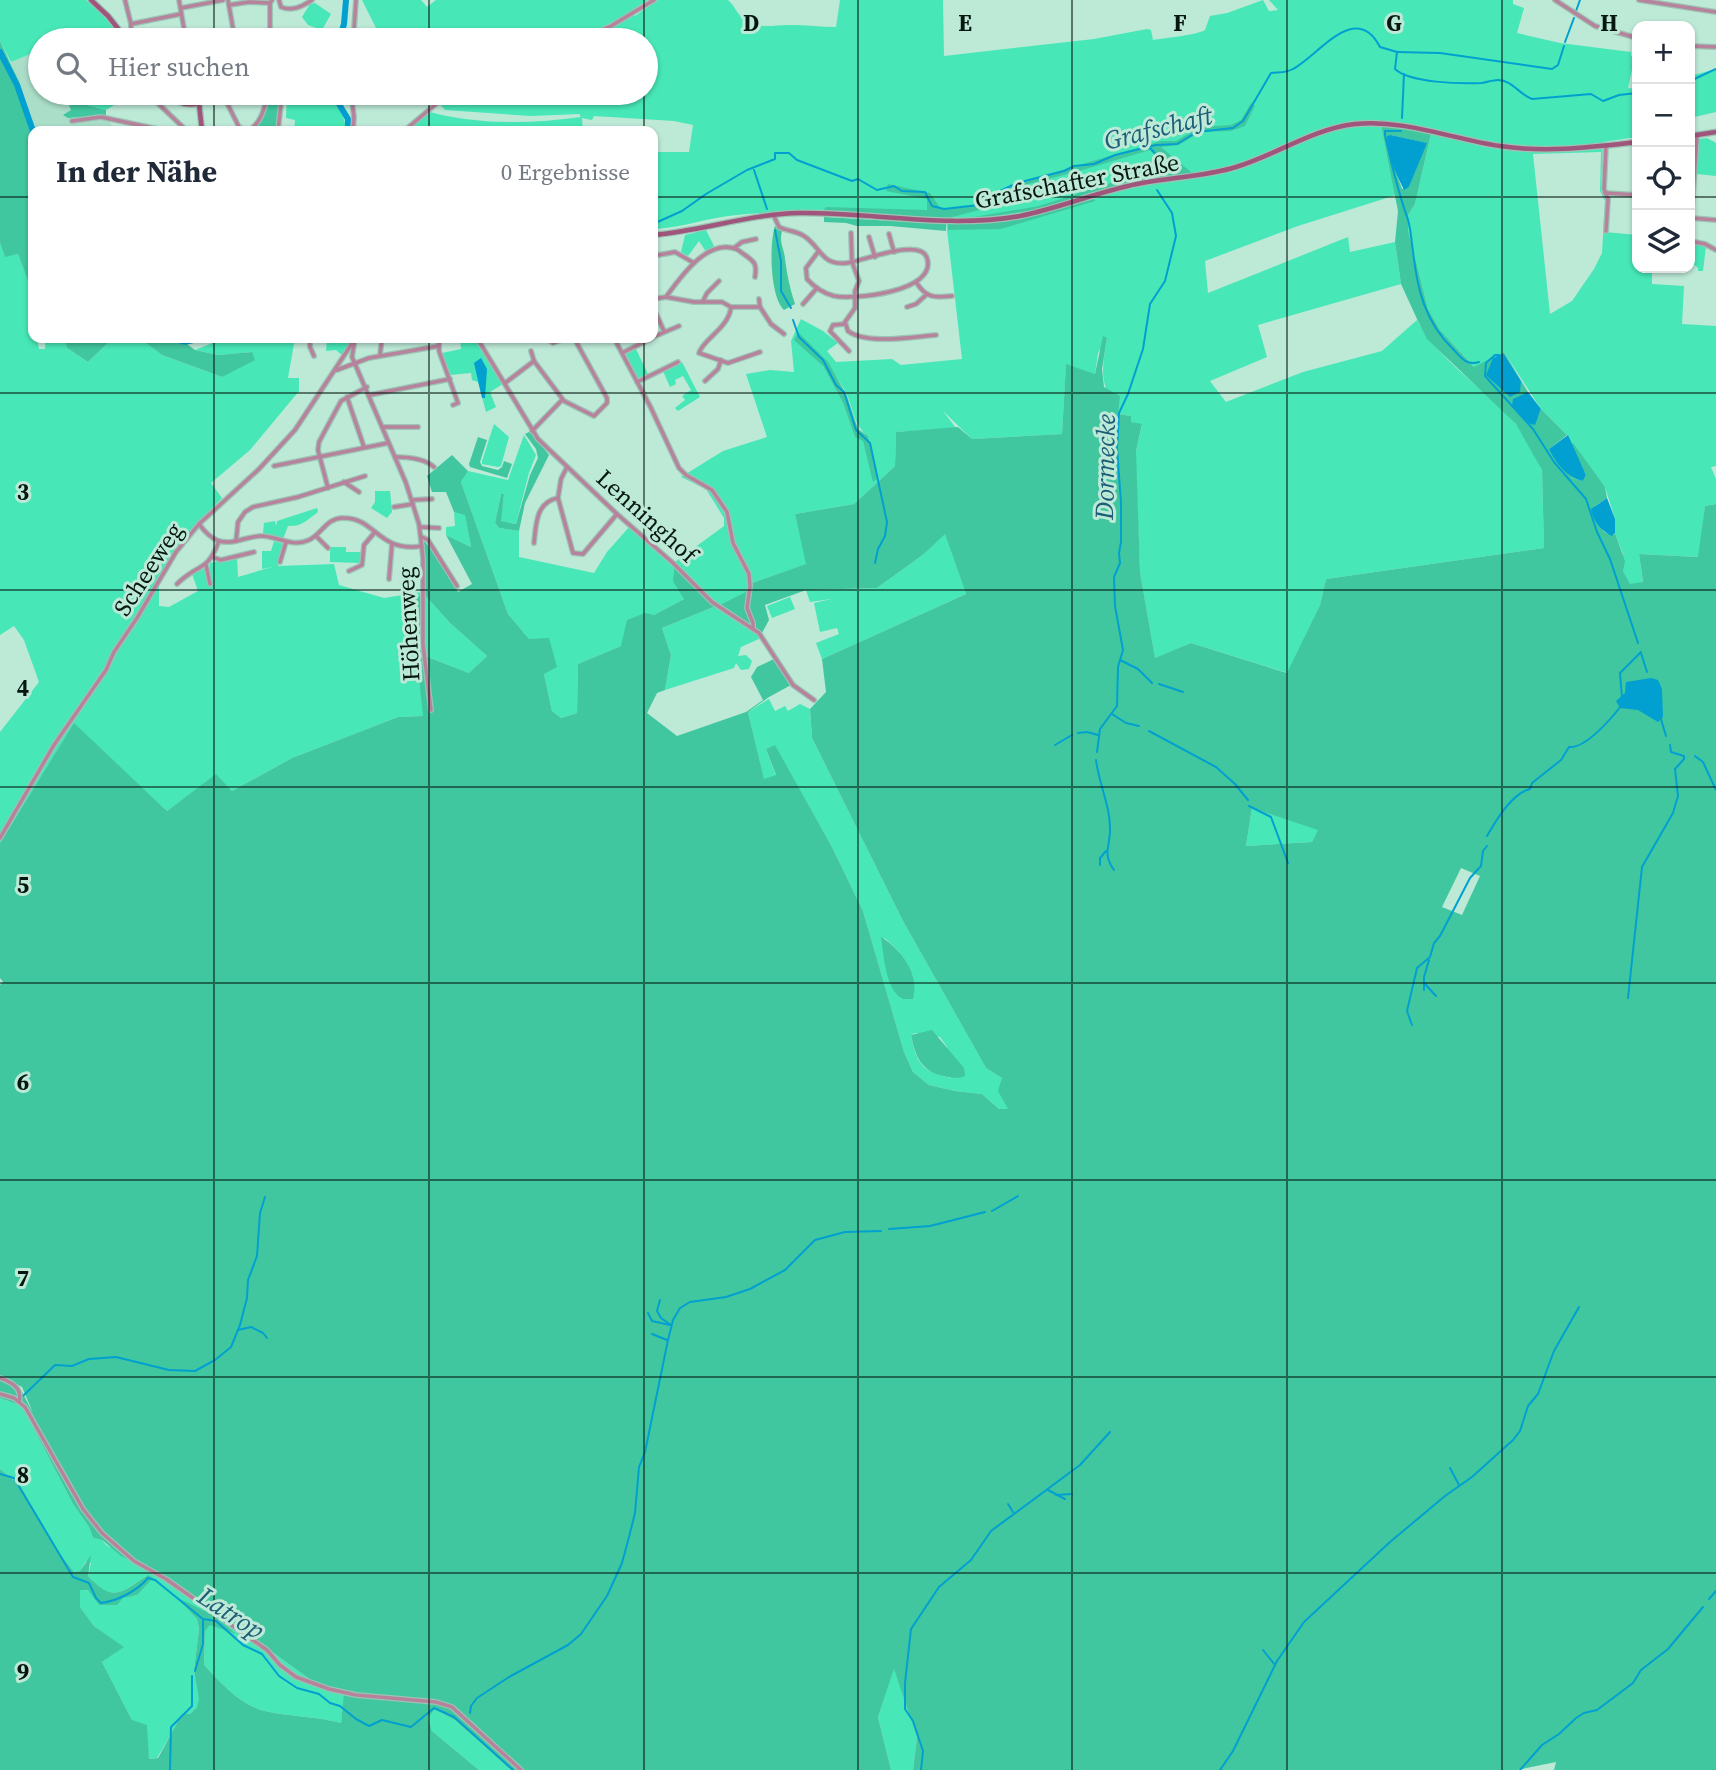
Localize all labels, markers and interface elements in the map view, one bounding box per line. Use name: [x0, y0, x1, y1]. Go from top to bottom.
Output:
text: D: [743, 7, 759, 39]
text: E: [958, 7, 972, 39]
text: F: [1173, 7, 1187, 39]
text: G: [1386, 7, 1402, 39]
text: H: [1600, 7, 1618, 39]
map controls: [1632, 21, 1695, 273]
button: +: [1632, 21, 1695, 84]
search box: [28, 28, 658, 105]
icon: search: [52, 48, 90, 86]
text: Hier suchen: [108, 49, 250, 85]
button: −: [1632, 84, 1695, 147]
water label: Grafschaft: [1100, 97, 1217, 159]
street label: Grafschafter Straße: [972, 145, 1182, 217]
button: locate: [1632, 147, 1695, 210]
text: In der Nähe: [56, 151, 217, 192]
text: 0 Ergebnisse: [501, 156, 630, 188]
button: layers: [1632, 210, 1695, 273]
water label: Dormecke: [1086, 413, 1124, 521]
street label: Lenninghof: [589, 462, 707, 572]
text: 3: [17, 476, 29, 508]
street label: Scheeweg: [106, 516, 190, 622]
street label: Höhenweg: [389, 566, 427, 682]
text: 4: [17, 672, 29, 704]
text: 5: [17, 869, 29, 901]
text: 6: [17, 1066, 29, 1098]
text: 7: [17, 1262, 29, 1294]
text: 8: [17, 1459, 29, 1491]
water label: Latrop: [190, 1578, 271, 1648]
text: 9: [17, 1656, 29, 1688]

